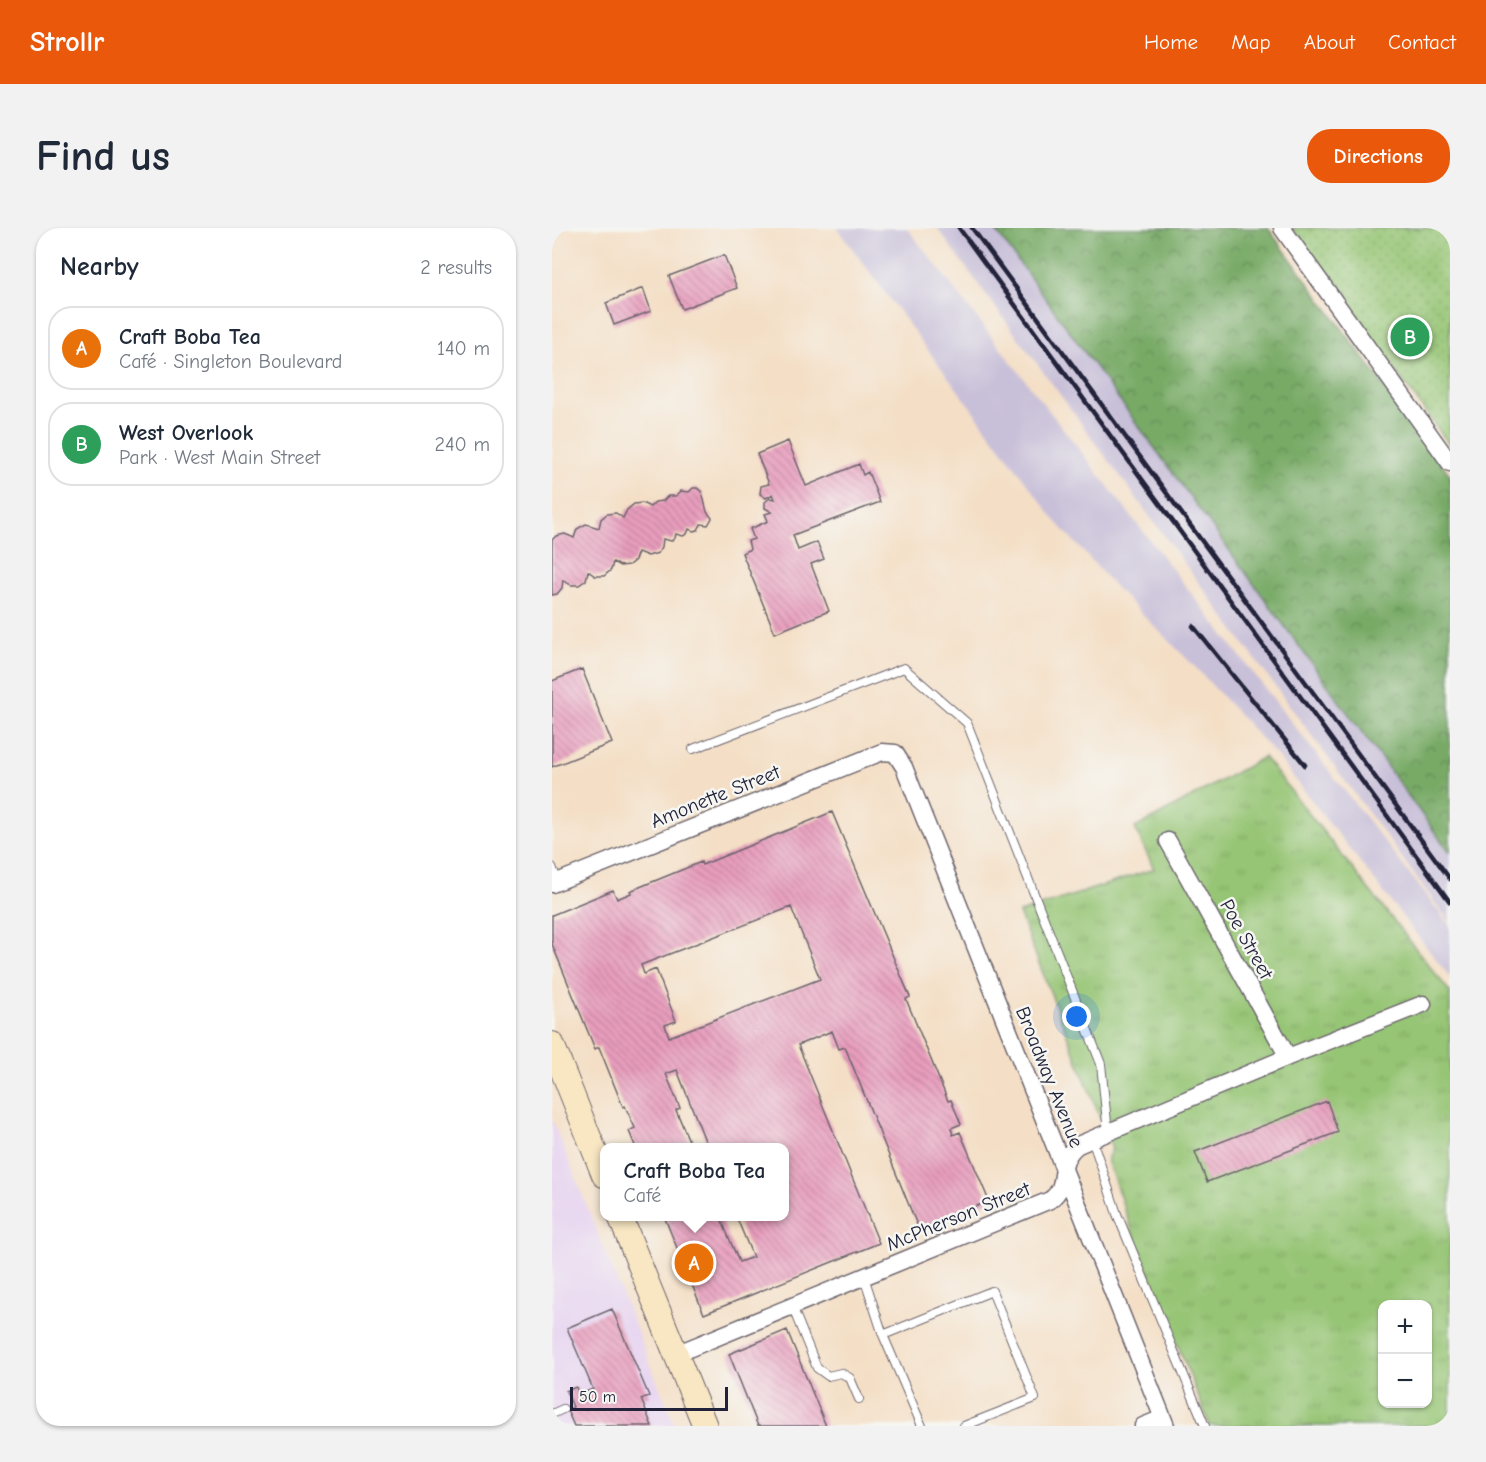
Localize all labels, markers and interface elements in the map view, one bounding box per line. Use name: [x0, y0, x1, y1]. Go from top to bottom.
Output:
text: Strollr: [30, 26, 104, 58]
text: Home: [1144, 30, 1198, 54]
text: Map: [1231, 30, 1271, 54]
text: About: [1304, 30, 1355, 54]
text: Contact: [1388, 30, 1456, 54]
button: Directions: [1307, 129, 1450, 183]
text: Find us: [36, 132, 170, 181]
text: Nearby: [60, 252, 139, 282]
text: 2 results: [420, 256, 492, 279]
pin: B: [1390, 314, 1430, 360]
text: Craft Boba Tea: [119, 324, 261, 350]
text: A: [76, 337, 87, 360]
text: 140 m: [437, 337, 490, 360]
text: Café · Singleton Boulevard: [119, 350, 342, 373]
text: West Overlook: [119, 420, 253, 446]
text: B: [75, 433, 88, 456]
text: 240 m: [435, 433, 490, 456]
text: Park · West Main Street: [119, 446, 320, 469]
street label: Amonette Street: [647, 760, 784, 833]
street label: Poe Street: [1215, 895, 1279, 984]
your location: [1062, 1002, 1091, 1031]
street label: Broadway Avenue: [1011, 1003, 1088, 1151]
popup: [600, 1143, 789, 1221]
text: Craft Boba Tea: [624, 1158, 765, 1184]
street label: McPherson Street: [883, 1177, 1035, 1256]
text: Café: [624, 1184, 661, 1207]
pin: A: [674, 1240, 714, 1286]
map controls: [1378, 1300, 1432, 1408]
button: +: [1378, 1300, 1432, 1354]
button: −: [1378, 1354, 1432, 1408]
scale bar: [570, 1384, 728, 1412]
text: 50 m: [579, 1388, 616, 1406]

